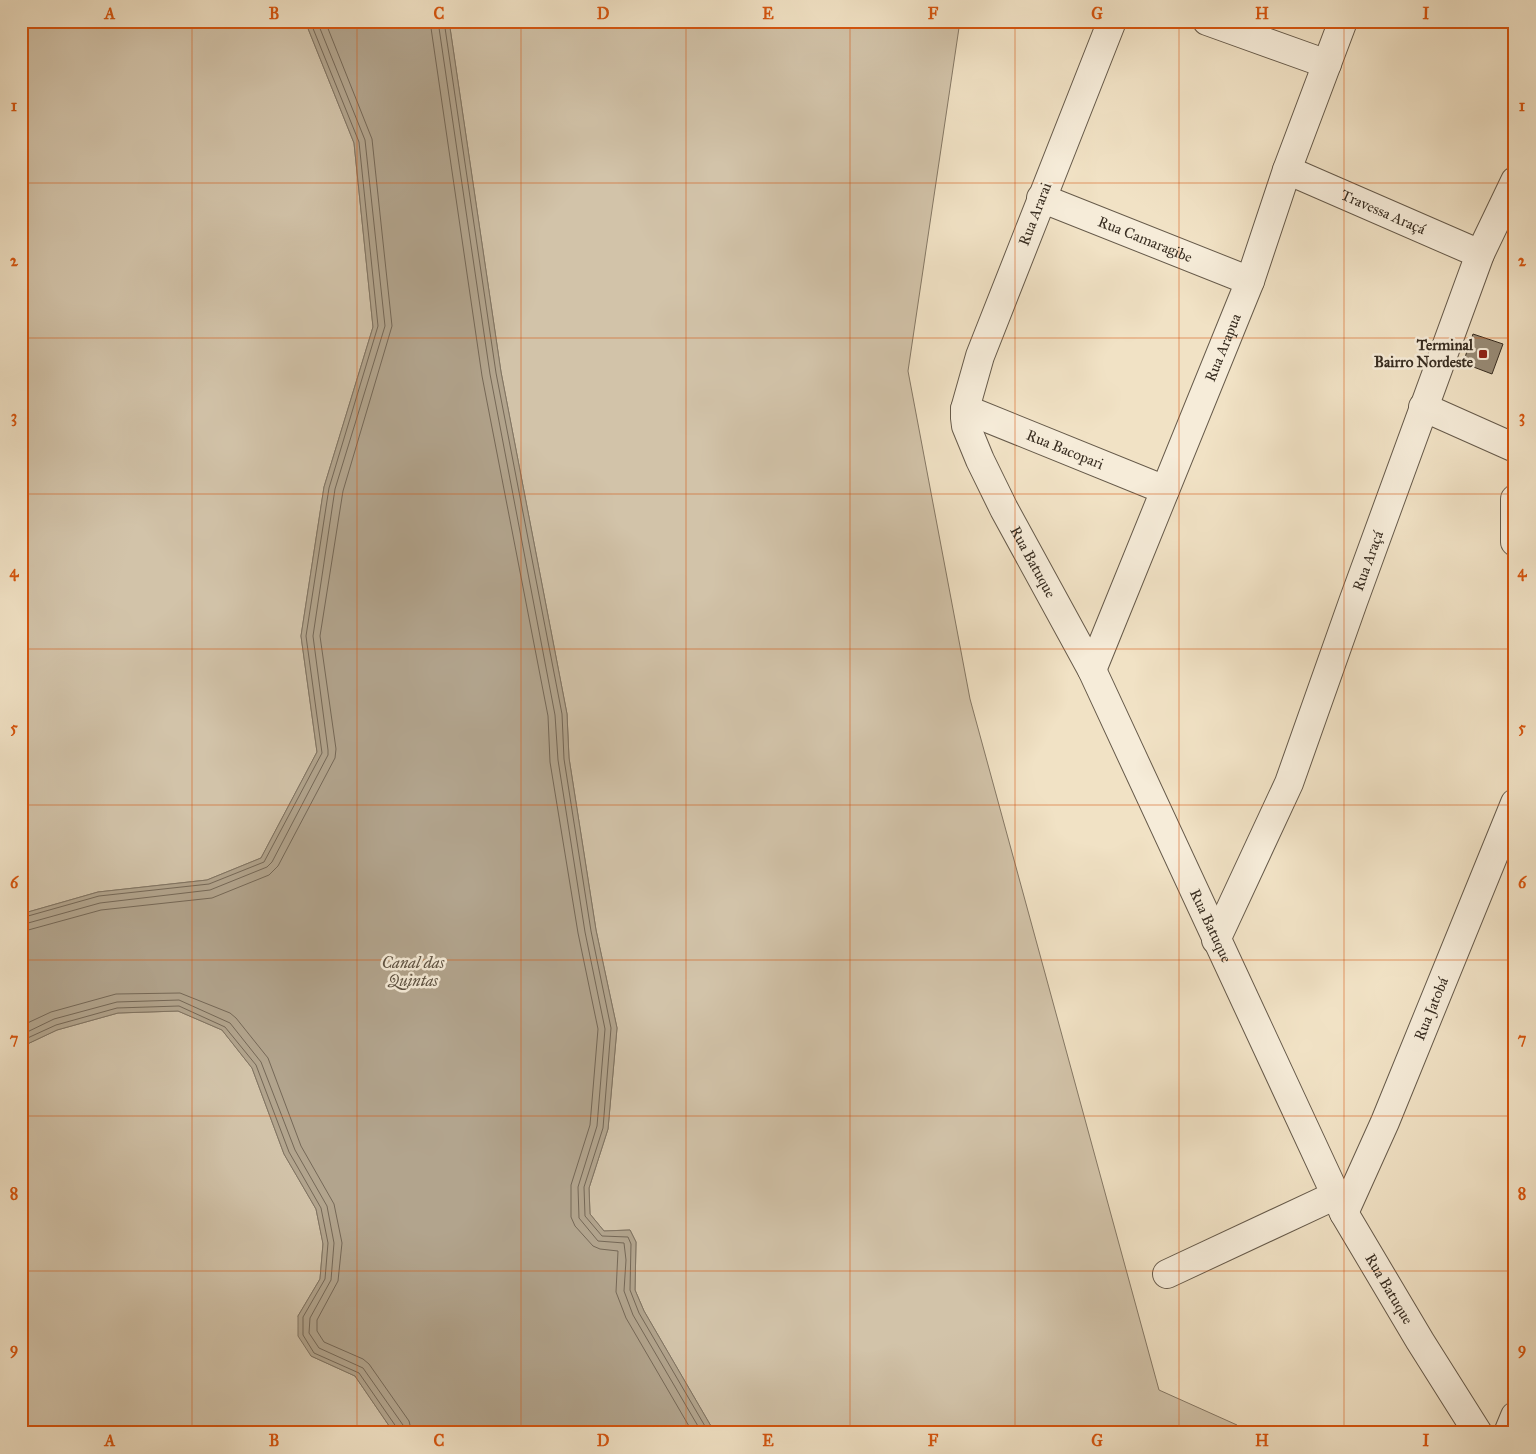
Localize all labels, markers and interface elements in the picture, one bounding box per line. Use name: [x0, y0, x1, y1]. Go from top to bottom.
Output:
text: A: [104, 4, 116, 23]
text: B: [269, 4, 279, 23]
text: C: [434, 4, 445, 23]
text: D: [597, 4, 610, 23]
text: E: [762, 4, 774, 23]
text: F: [928, 4, 939, 23]
text: G: [1091, 4, 1103, 23]
text: H: [1255, 4, 1269, 23]
text: I: [1423, 4, 1430, 23]
text: 1: [11, 96, 18, 115]
text: 1: [1519, 96, 1526, 115]
street label: Rua Ararai: [1015, 180, 1055, 248]
street label: Travessa Araçá: [1338, 186, 1429, 238]
street label: Rua Camaragibe: [1095, 212, 1195, 266]
text: 2: [10, 251, 19, 270]
text: 2: [1518, 251, 1527, 270]
street label: Rua Arapua: [1201, 310, 1245, 384]
place label: Terminal Bairro Nordeste: [1374, 336, 1474, 371]
marker: Terminal Bairro Nordeste: [1477, 348, 1489, 360]
text: 3: [11, 407, 17, 427]
text: 3: [1519, 407, 1525, 427]
street label: Rua Bacopari: [1024, 426, 1106, 473]
street label: Rua Batuque: [1006, 523, 1060, 601]
street label: Rua Araçá: [1349, 528, 1387, 593]
text: 4: [10, 562, 20, 582]
text: 4: [1518, 562, 1528, 582]
text: 5: [10, 718, 18, 737]
text: 5: [1518, 718, 1526, 737]
text: 6: [10, 873, 19, 892]
text: 6: [1518, 873, 1527, 892]
street label: Rua Batuque: [1186, 886, 1236, 965]
water label: Canal das Quintas: [382, 953, 445, 990]
street label: Rua Jatobá: [1410, 974, 1452, 1043]
text: 7: [10, 1029, 19, 1048]
text: 7: [1518, 1029, 1527, 1048]
text: 8: [10, 1184, 18, 1203]
text: 8: [1518, 1184, 1526, 1203]
street label: Rua Batuque: [1361, 1250, 1417, 1328]
text: 9: [10, 1339, 18, 1359]
text: 9: [1518, 1339, 1526, 1359]
text: A: [104, 1431, 116, 1450]
text: B: [269, 1431, 279, 1450]
text: C: [434, 1431, 445, 1450]
text: D: [597, 1431, 610, 1450]
text: E: [762, 1431, 774, 1450]
text: F: [928, 1431, 939, 1450]
text: G: [1091, 1431, 1103, 1450]
text: H: [1255, 1431, 1269, 1450]
text: I: [1423, 1431, 1430, 1450]

